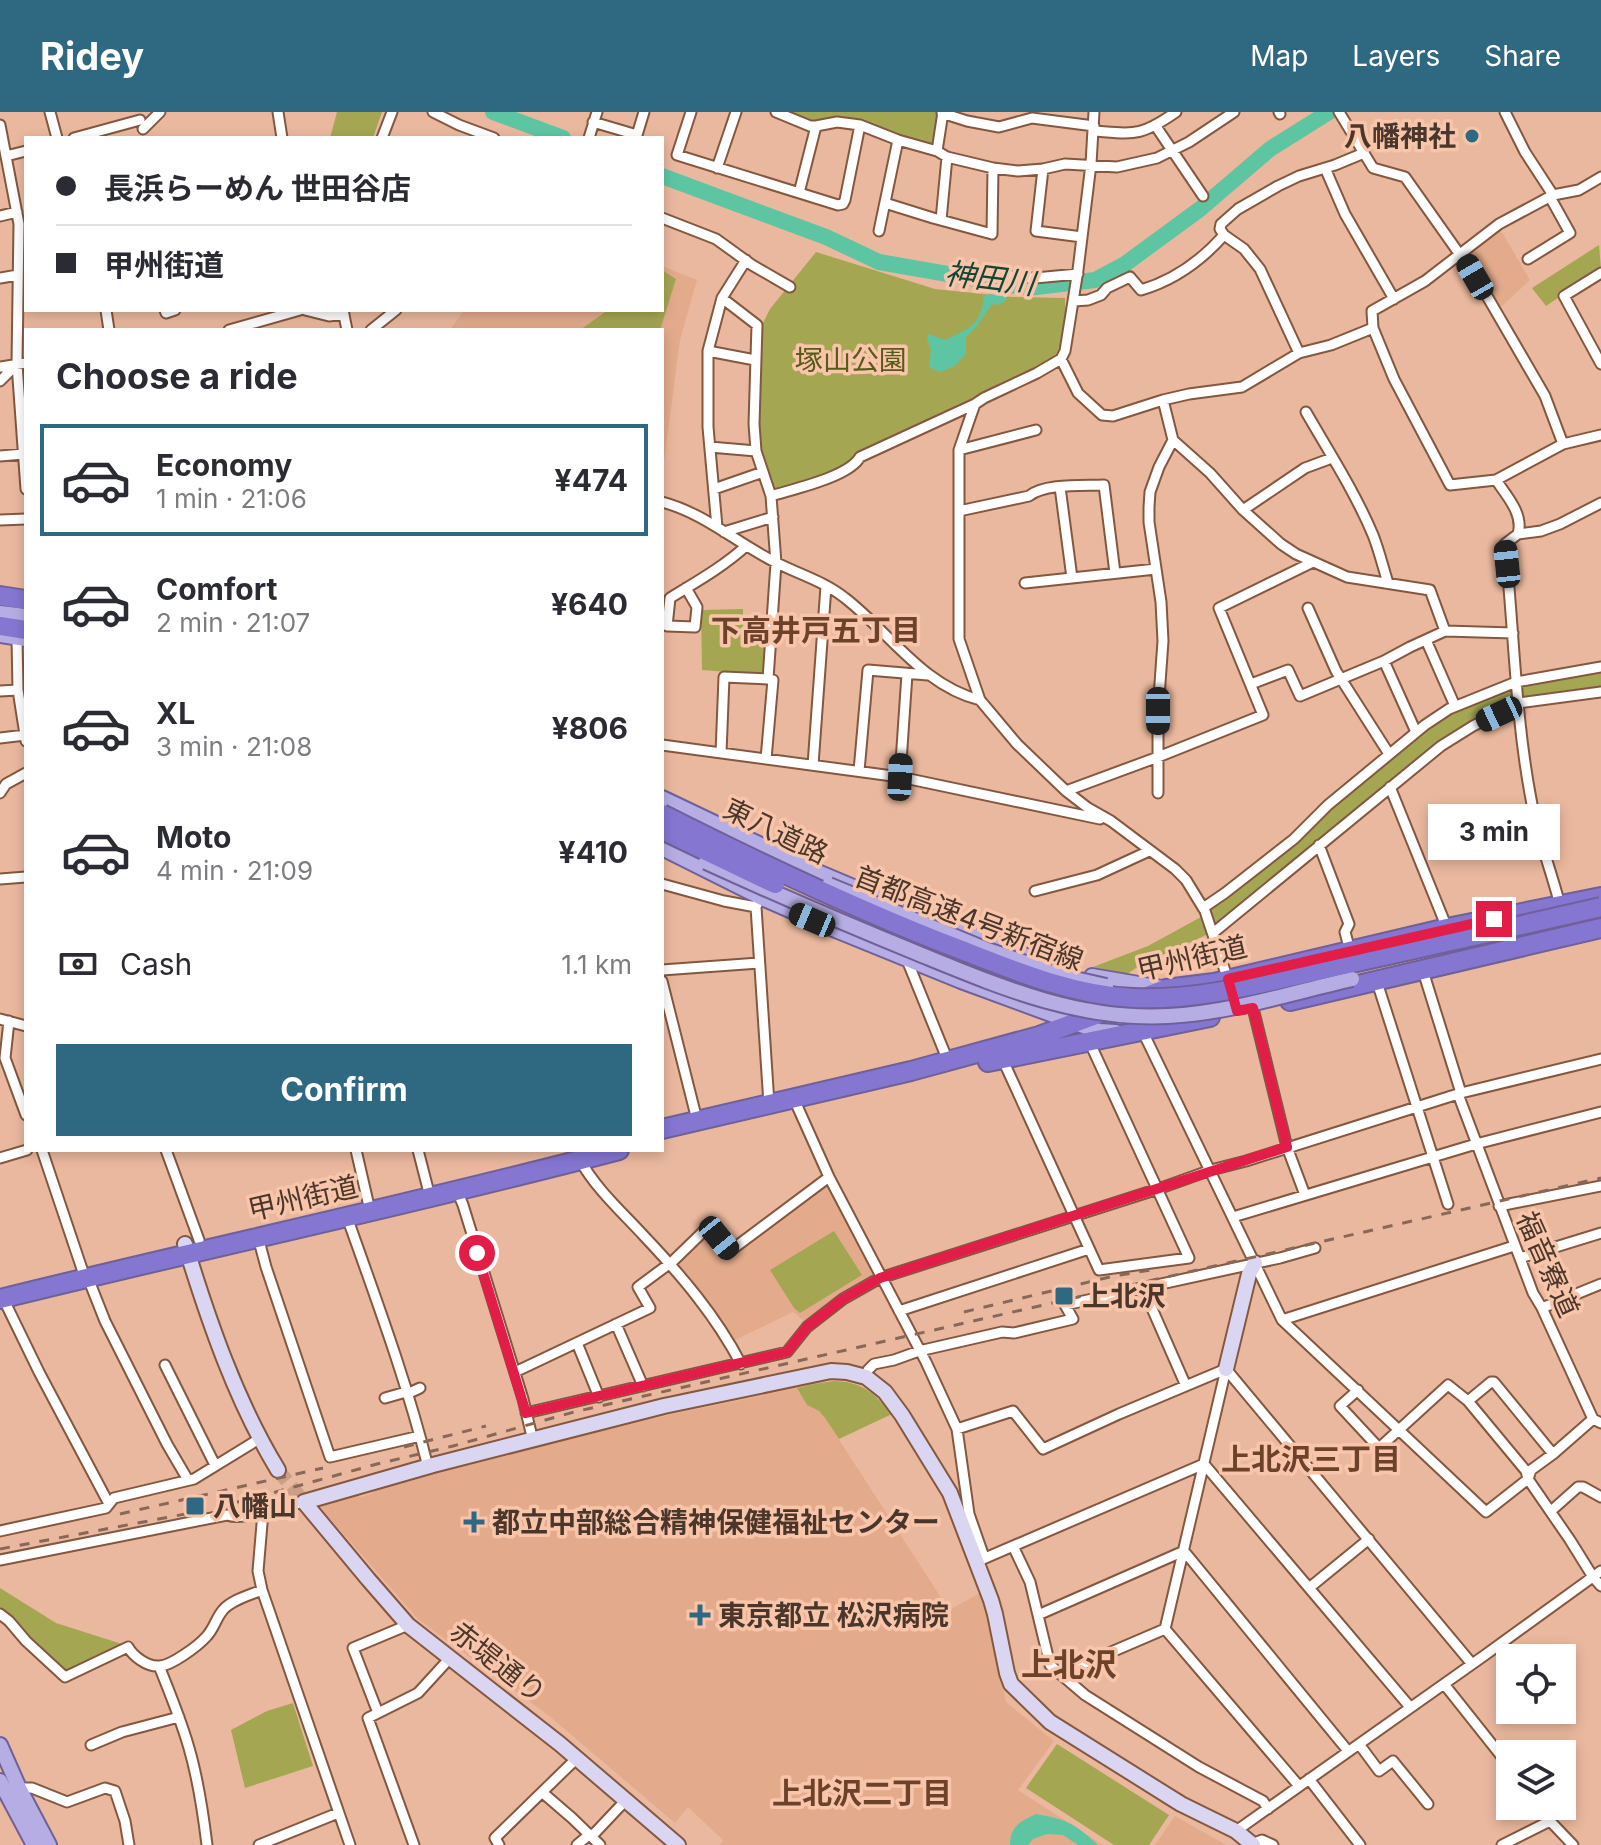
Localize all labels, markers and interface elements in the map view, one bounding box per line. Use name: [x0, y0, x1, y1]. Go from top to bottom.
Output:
text: Ridey: [40, 33, 144, 79]
text: Map: [1250, 39, 1308, 73]
text: Layers: [1352, 39, 1440, 73]
text: Share: [1484, 39, 1561, 73]
place label: 八幡神社: [1344, 119, 1456, 153]
marker: 八幡神社: [1463, 127, 1481, 145]
text: 長浜らーめん 世田谷店: [104, 170, 411, 206]
text: 甲州街道: [104, 247, 224, 283]
car: [1453, 250, 1497, 304]
water label: 神田川: [943, 255, 1040, 302]
park label: 塚山公園: [795, 343, 907, 377]
text: Choose a ride: [56, 354, 298, 398]
icon: car: [60, 444, 132, 516]
text: Economy: [156, 447, 292, 483]
text: ¥474: [555, 462, 628, 498]
text: 1 min · 21:06: [156, 483, 307, 514]
car: [1493, 539, 1521, 589]
icon: car: [60, 568, 132, 640]
text: Comfort: [156, 571, 277, 607]
text: ¥640: [551, 586, 628, 622]
text: 2 min · 21:07: [156, 607, 310, 638]
district label: 下高井戸五丁目: [711, 612, 921, 648]
car: [1146, 687, 1170, 735]
icon: car: [60, 692, 132, 764]
car: [1472, 693, 1526, 735]
text: XL: [156, 695, 195, 731]
text: ¥806: [552, 710, 628, 746]
text: 3 min · 21:08: [156, 731, 312, 762]
car: [887, 752, 913, 802]
street label: 東八道路: [718, 791, 834, 871]
callout: 3 min: [1428, 803, 1560, 859]
icon: car: [60, 816, 132, 888]
text: 3 min: [1459, 816, 1529, 847]
text: Moto: [156, 819, 231, 855]
text: ¥410: [559, 834, 628, 870]
text: 4 min · 21:09: [156, 855, 313, 886]
street label: 首都高速4号新宿線: [850, 859, 1088, 977]
car: [785, 900, 839, 940]
route end: [1476, 901, 1512, 937]
street label: 甲州街道: [1134, 929, 1250, 987]
icon: cash: [56, 942, 100, 986]
text: Cash: [120, 946, 192, 982]
text: 1.1 km: [561, 949, 632, 980]
button: Confirm: [56, 1044, 632, 1136]
street label: 甲州街道: [245, 1169, 361, 1227]
street label: 福音寮道: [1510, 1206, 1586, 1322]
car: [695, 1212, 743, 1264]
route start: [459, 1235, 495, 1271]
place label: 上北沢: [1082, 1279, 1166, 1313]
marker: 上北沢: [1053, 1285, 1075, 1307]
district label: 上北沢三丁目: [1221, 1441, 1401, 1477]
place label: 八幡山: [213, 1489, 297, 1523]
marker: 八幡山: [184, 1495, 206, 1517]
place label: 都立中部総合精神保健福祉センター: [492, 1505, 940, 1539]
marker: 都立中部総合精神保健福祉センター: [463, 1511, 485, 1533]
place label: 東京都立 松沢病院: [718, 1598, 949, 1632]
marker: 東京都立 松沢病院: [689, 1604, 711, 1626]
street label: 赤堤通り: [443, 1614, 553, 1710]
map controls: [1496, 1644, 1576, 1820]
button: locate: [1496, 1644, 1576, 1724]
district label: 上北沢: [1021, 1645, 1117, 1684]
button: layers: [1496, 1740, 1576, 1820]
district label: 上北沢二丁目: [772, 1775, 952, 1811]

